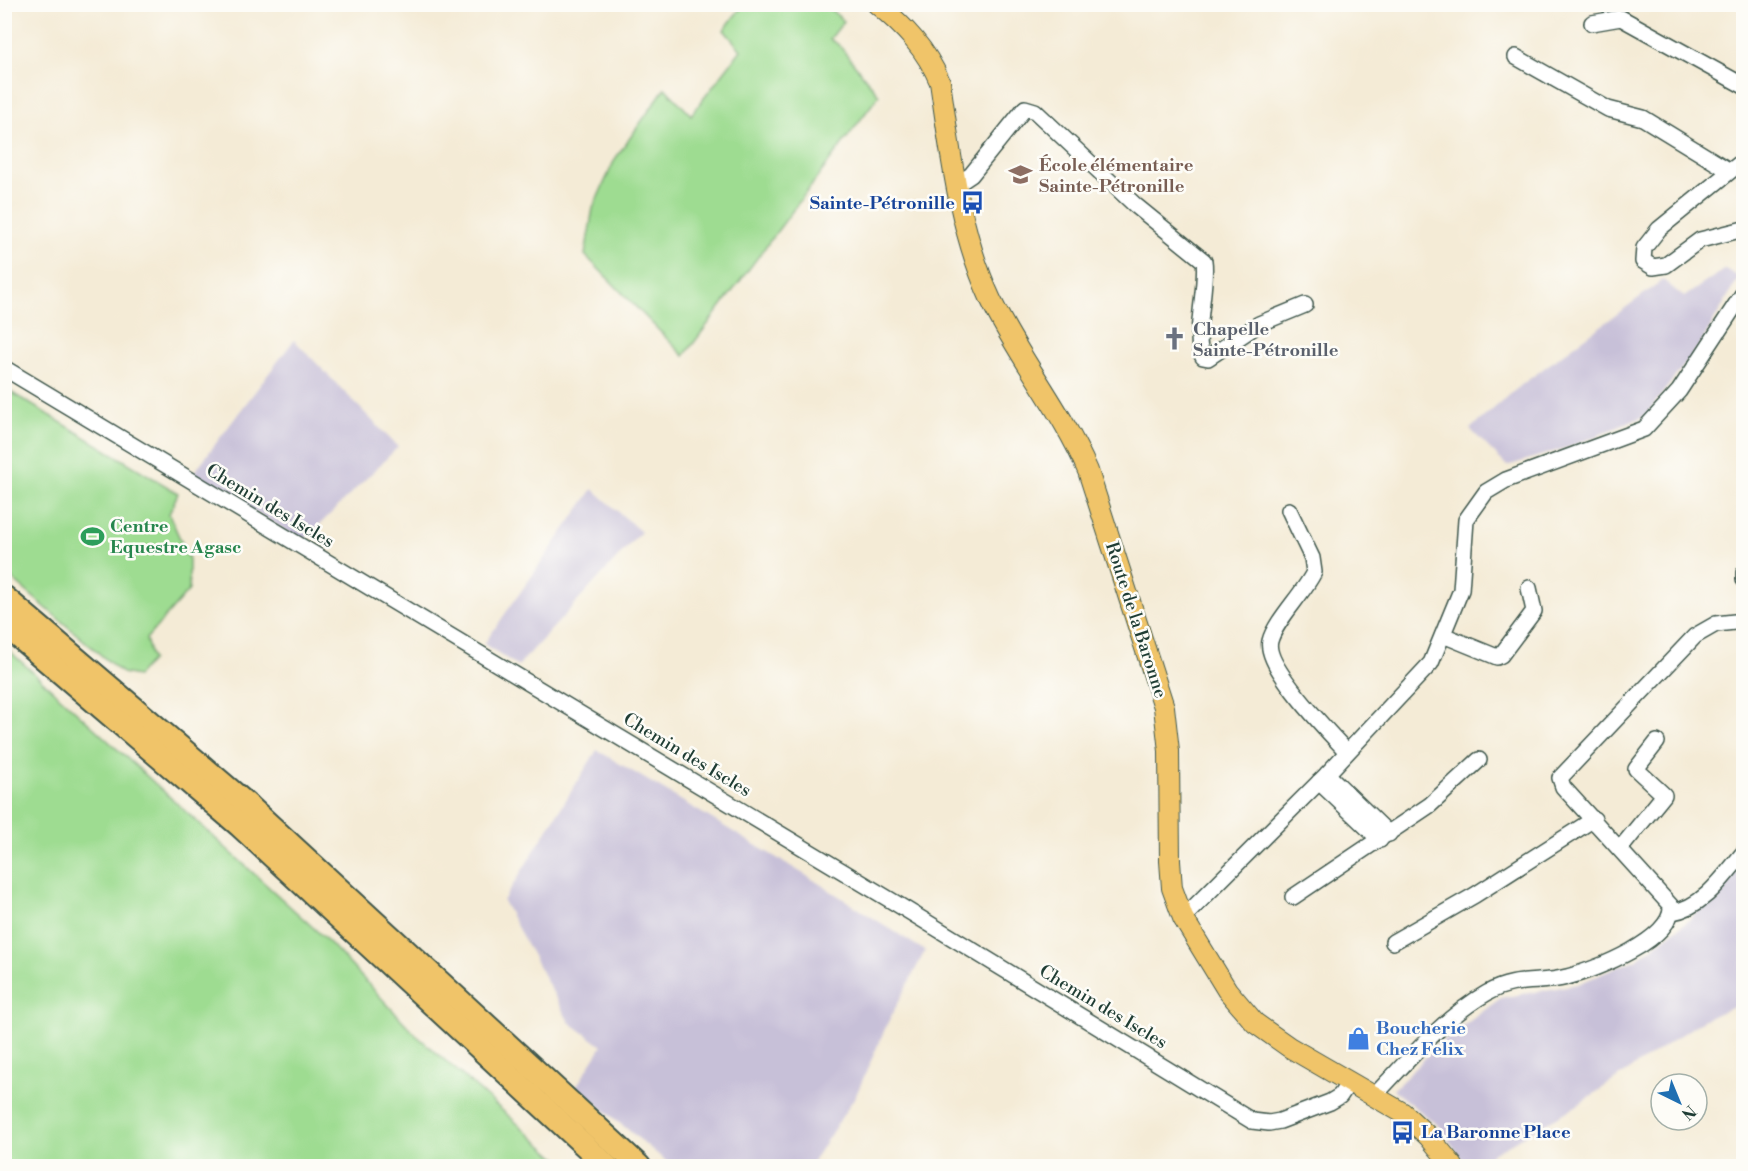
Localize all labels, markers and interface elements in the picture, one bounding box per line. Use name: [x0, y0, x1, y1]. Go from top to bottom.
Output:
place label: École élémentaire Sainte-Pétronille: [1039, 154, 1194, 198]
school or university icon: École élémentaire Sainte-Pétronille: [1008, 162, 1034, 188]
bus stop icon: Sainte-Pétronille: [960, 190, 986, 216]
place label: Sainte-Pétronille: [810, 192, 955, 215]
place label: Chapelle Sainte-Pétronille: [1193, 318, 1339, 362]
church icon: Chapelle Sainte-Pétronille: [1162, 326, 1188, 352]
street label: Chemin des Iscles: [202, 459, 338, 553]
place label: Centre Equestre Agasc: [110, 515, 241, 559]
sports icon: Centre Equestre Agasc: [79, 523, 105, 549]
street label: Route de la Baronne: [1100, 539, 1172, 701]
street label: Chemin des Iscles: [619, 708, 755, 802]
street label: Chemin des Iscles: [1035, 960, 1171, 1054]
place label: Boucherie Chez Felix: [1376, 1017, 1466, 1061]
shop icon: Boucherie Chez Felix: [1345, 1025, 1371, 1051]
north arrow: [1649, 1072, 1709, 1132]
text: N: [1677, 1101, 1700, 1124]
bus stop icon: La Baronne Place: [1390, 1119, 1416, 1145]
place label: La Baronne Place: [1421, 1121, 1571, 1144]

